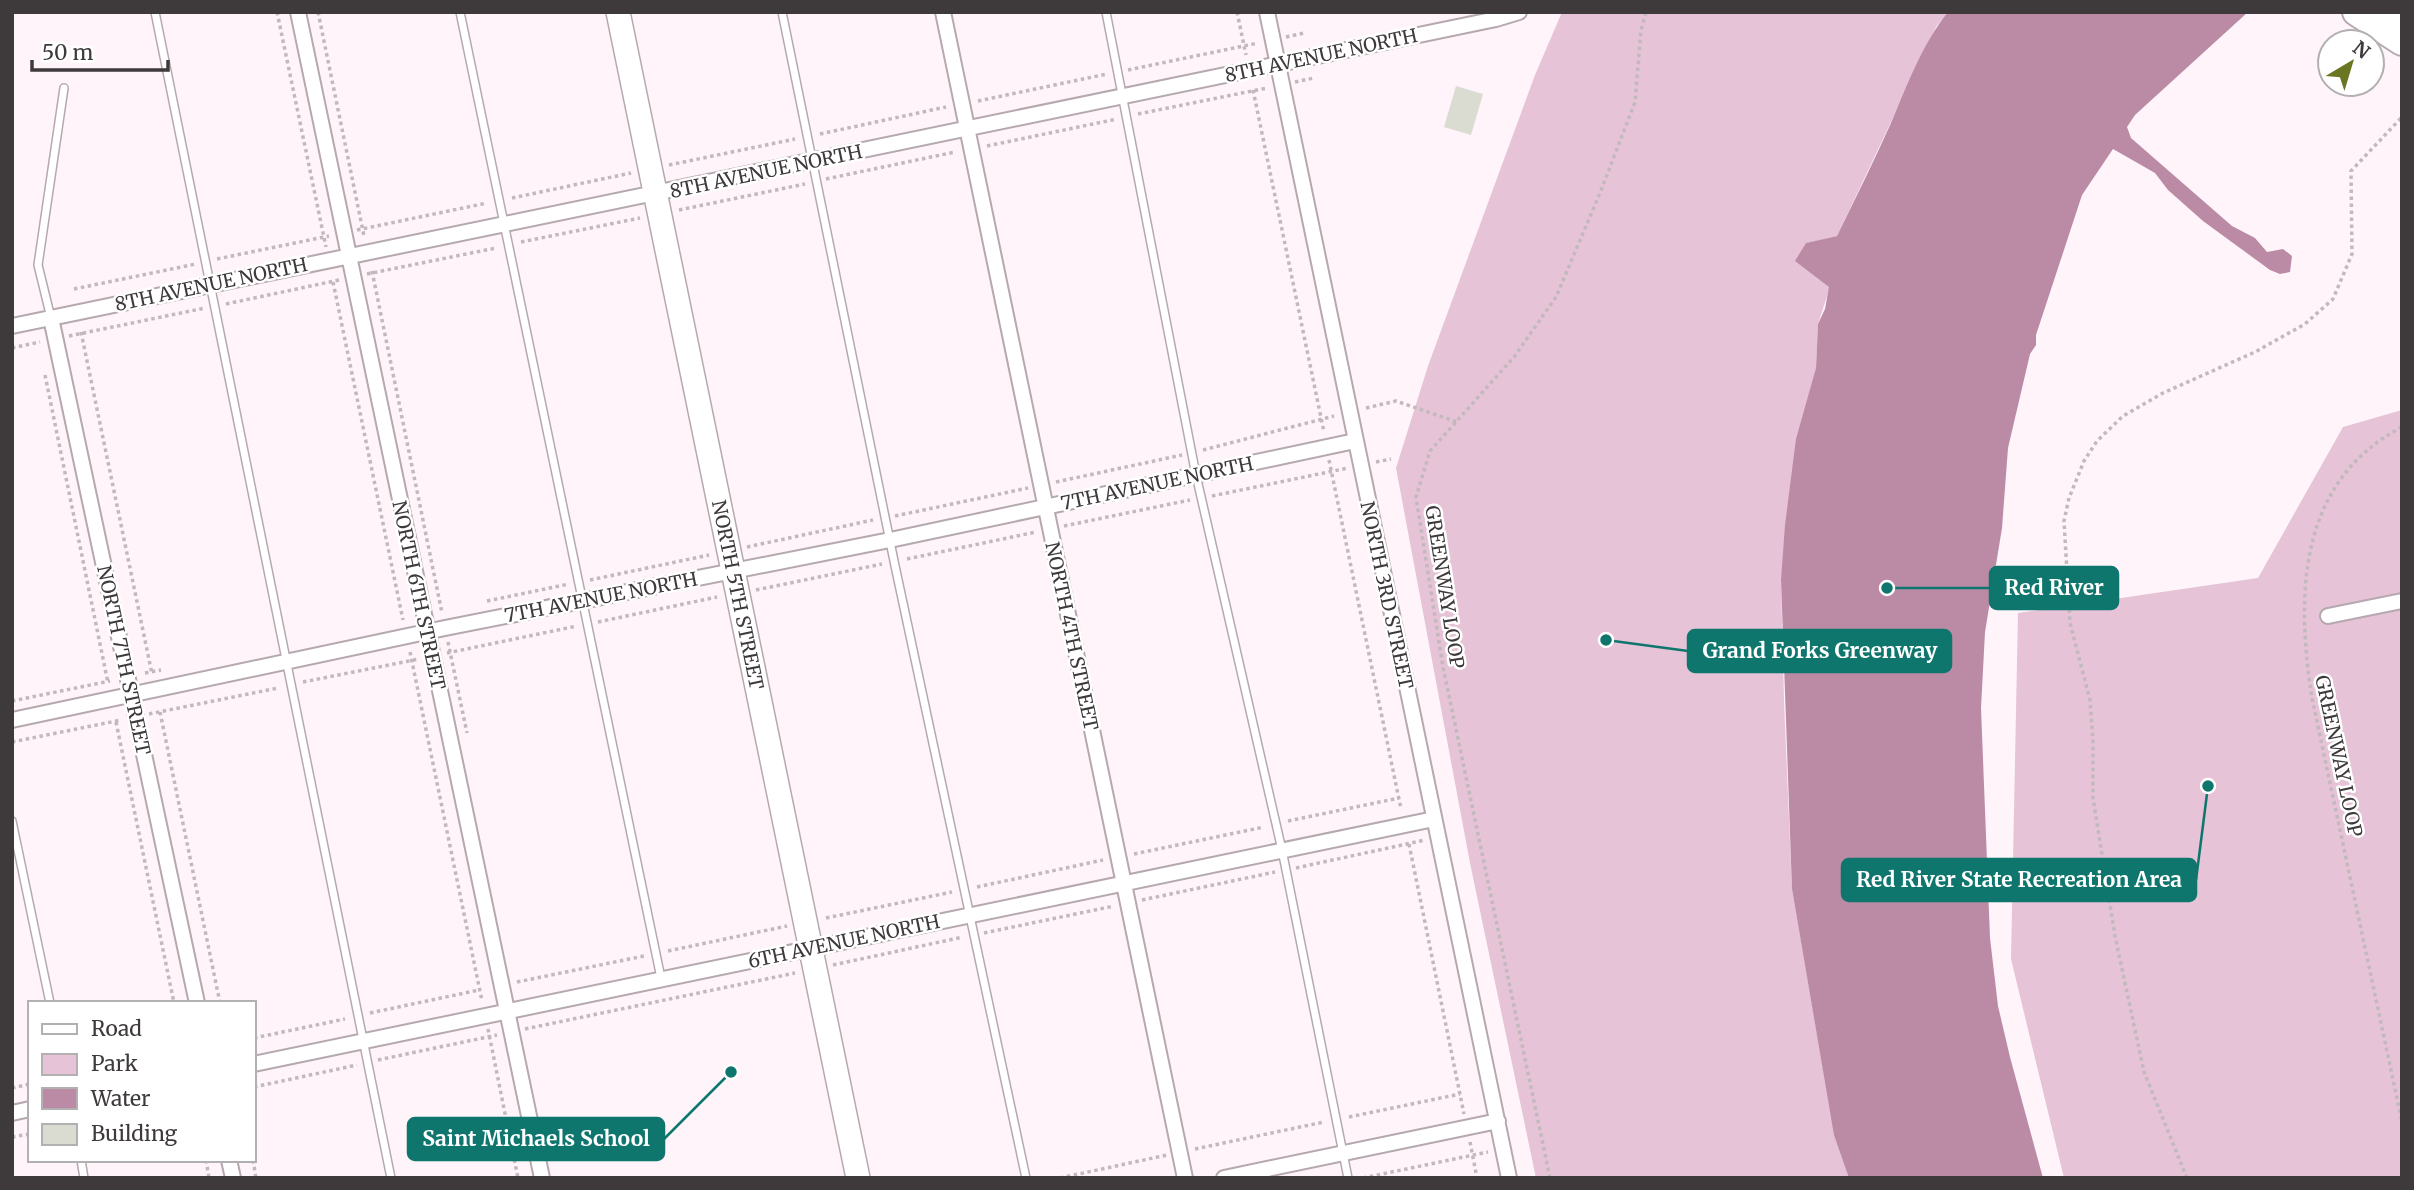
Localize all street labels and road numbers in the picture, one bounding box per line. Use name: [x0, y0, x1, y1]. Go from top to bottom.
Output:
street label: 8TH AVENUE NORTH: [1223, 23, 1419, 87]
street label: 8TH AVENUE NORTH: [668, 139, 864, 203]
street label: 8TH AVENUE NORTH: [113, 252, 309, 316]
street label: 7TH AVENUE NORTH: [1059, 451, 1255, 515]
street label: NORTH 6TH STREET: [387, 498, 451, 692]
street label: NORTH 5TH STREET: [707, 498, 769, 692]
street label: NORTH 3RD STREET: [1355, 499, 1419, 691]
street label: GREENWAY LOOP: [1420, 504, 1470, 670]
street label: NORTH 4TH STREET: [1040, 540, 1104, 732]
street label: NORTH 7TH STREET: [92, 563, 156, 757]
street label: 7TH AVENUE NORTH: [502, 567, 700, 627]
street label: GREENWAY LOOP: [2310, 673, 2368, 839]
street label: 6TH AVENUE NORTH: [746, 909, 942, 973]

